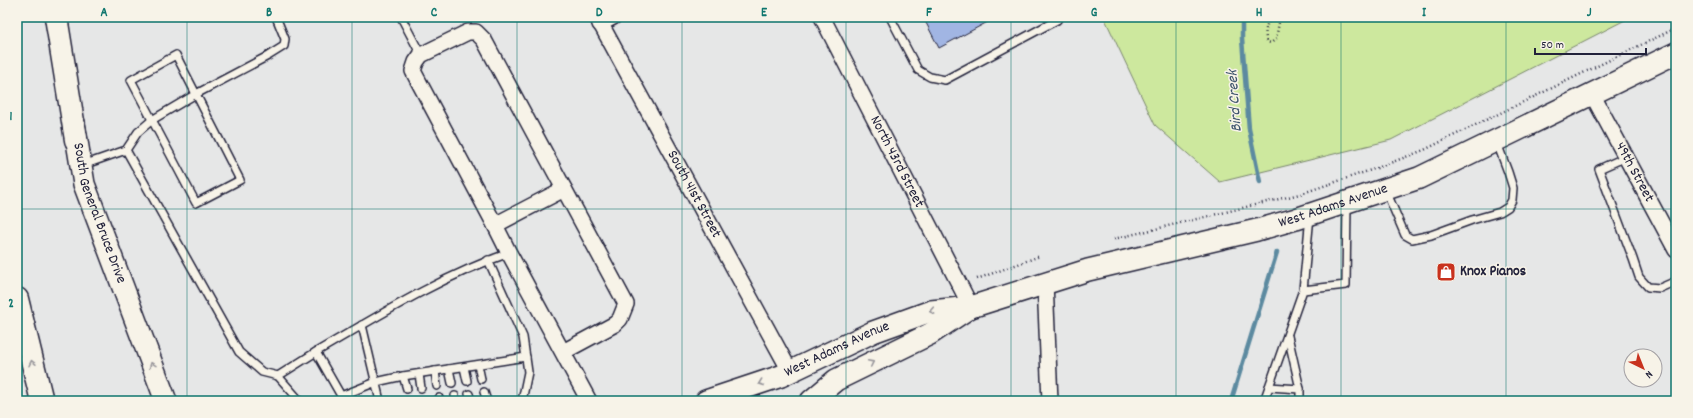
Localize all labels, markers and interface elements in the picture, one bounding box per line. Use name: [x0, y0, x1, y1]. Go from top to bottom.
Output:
text: A: [100, 4, 108, 23]
text: B: [266, 4, 272, 23]
text: C: [431, 4, 438, 23]
text: D: [596, 4, 603, 23]
text: E: [761, 4, 768, 23]
text: F: [926, 4, 932, 23]
text: G: [1091, 4, 1098, 23]
text: H: [1256, 4, 1263, 23]
text: I: [1422, 4, 1427, 23]
text: J: [1587, 4, 1592, 23]
scale bar: [1535, 30, 1646, 56]
text: 50 m: [1541, 37, 1564, 54]
water label: Bird Creek: [1221, 68, 1249, 133]
text: 1: [10, 108, 13, 127]
street label: North 43rd Street: [864, 112, 930, 212]
street label: 49th Street: [1609, 138, 1660, 207]
street label: South General Bruce Drive: [66, 141, 132, 287]
street label: South 41st Street: [661, 147, 727, 243]
street label: West Adams Avenue: [1276, 178, 1391, 234]
shop icon: Knox Pianos: [1435, 261, 1457, 283]
place label: Knox Pianos: [1460, 261, 1526, 283]
text: 2: [8, 295, 14, 314]
one-way arrow: [929, 307, 935, 315]
street label: West Adams Avenue: [781, 316, 893, 384]
north arrow: [1623, 348, 1663, 388]
one-way arrow: [28, 360, 37, 367]
one-way arrow: [867, 360, 874, 368]
one-way arrow: [148, 361, 156, 368]
text: N: [1641, 366, 1656, 382]
one-way arrow: [757, 378, 764, 386]

